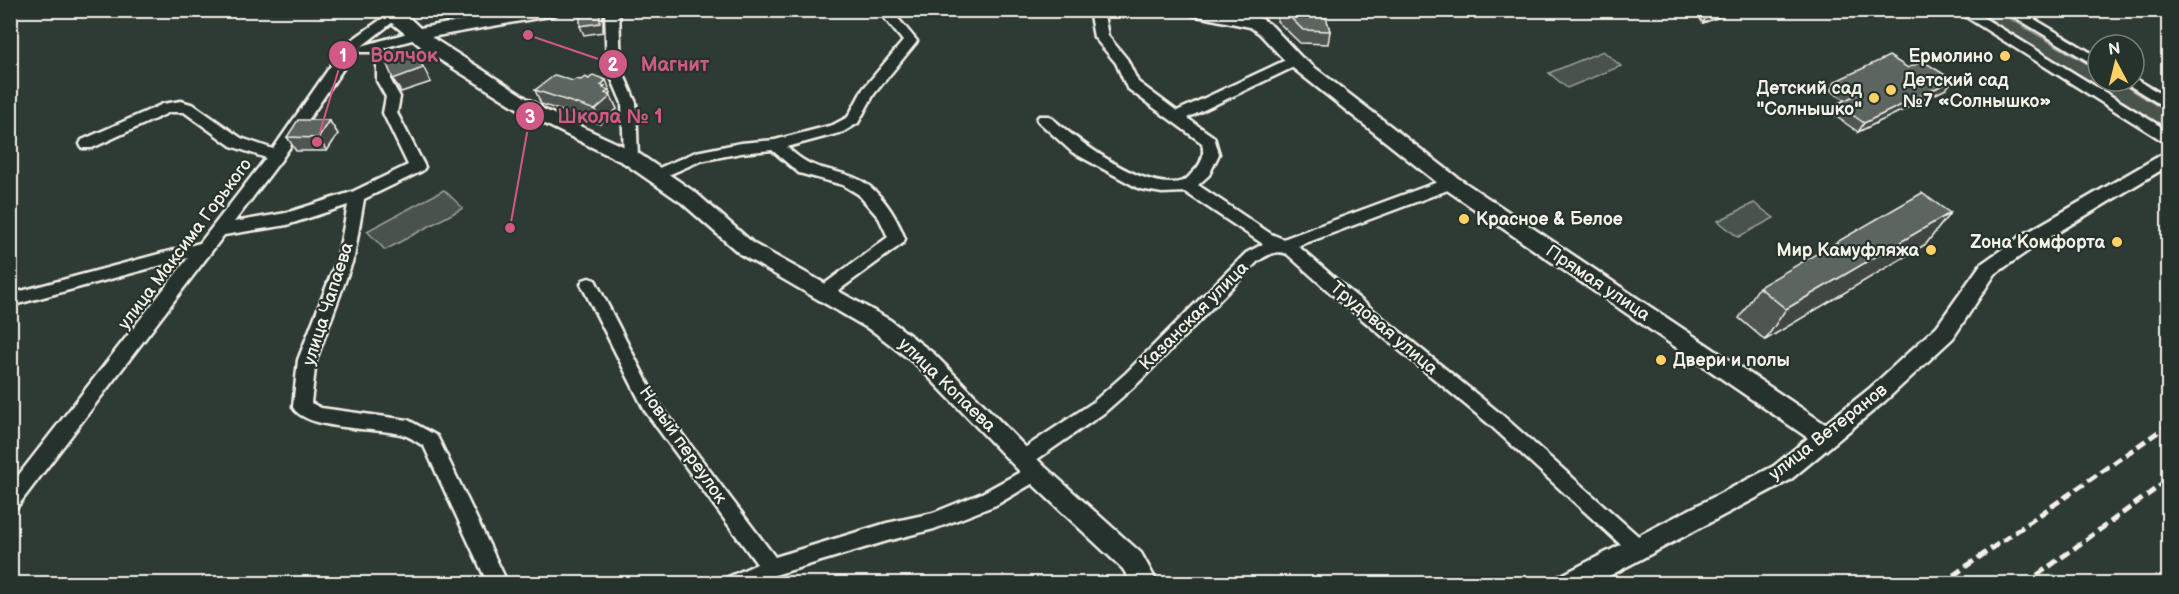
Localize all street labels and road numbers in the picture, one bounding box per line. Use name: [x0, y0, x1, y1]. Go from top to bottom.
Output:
street label: улица Максима Горького: [114, 154, 256, 334]
street label: улица Чапаева: [298, 239, 358, 368]
street label: Прямая улица: [1542, 241, 1654, 326]
street label: Казанская улица: [1135, 257, 1253, 375]
street label: Трудовая улица: [1326, 277, 1442, 379]
street label: улица Копаева: [894, 333, 1000, 437]
street label: улица Ветеранов: [1765, 379, 1892, 485]
street label: Новый переулок: [635, 382, 732, 508]

